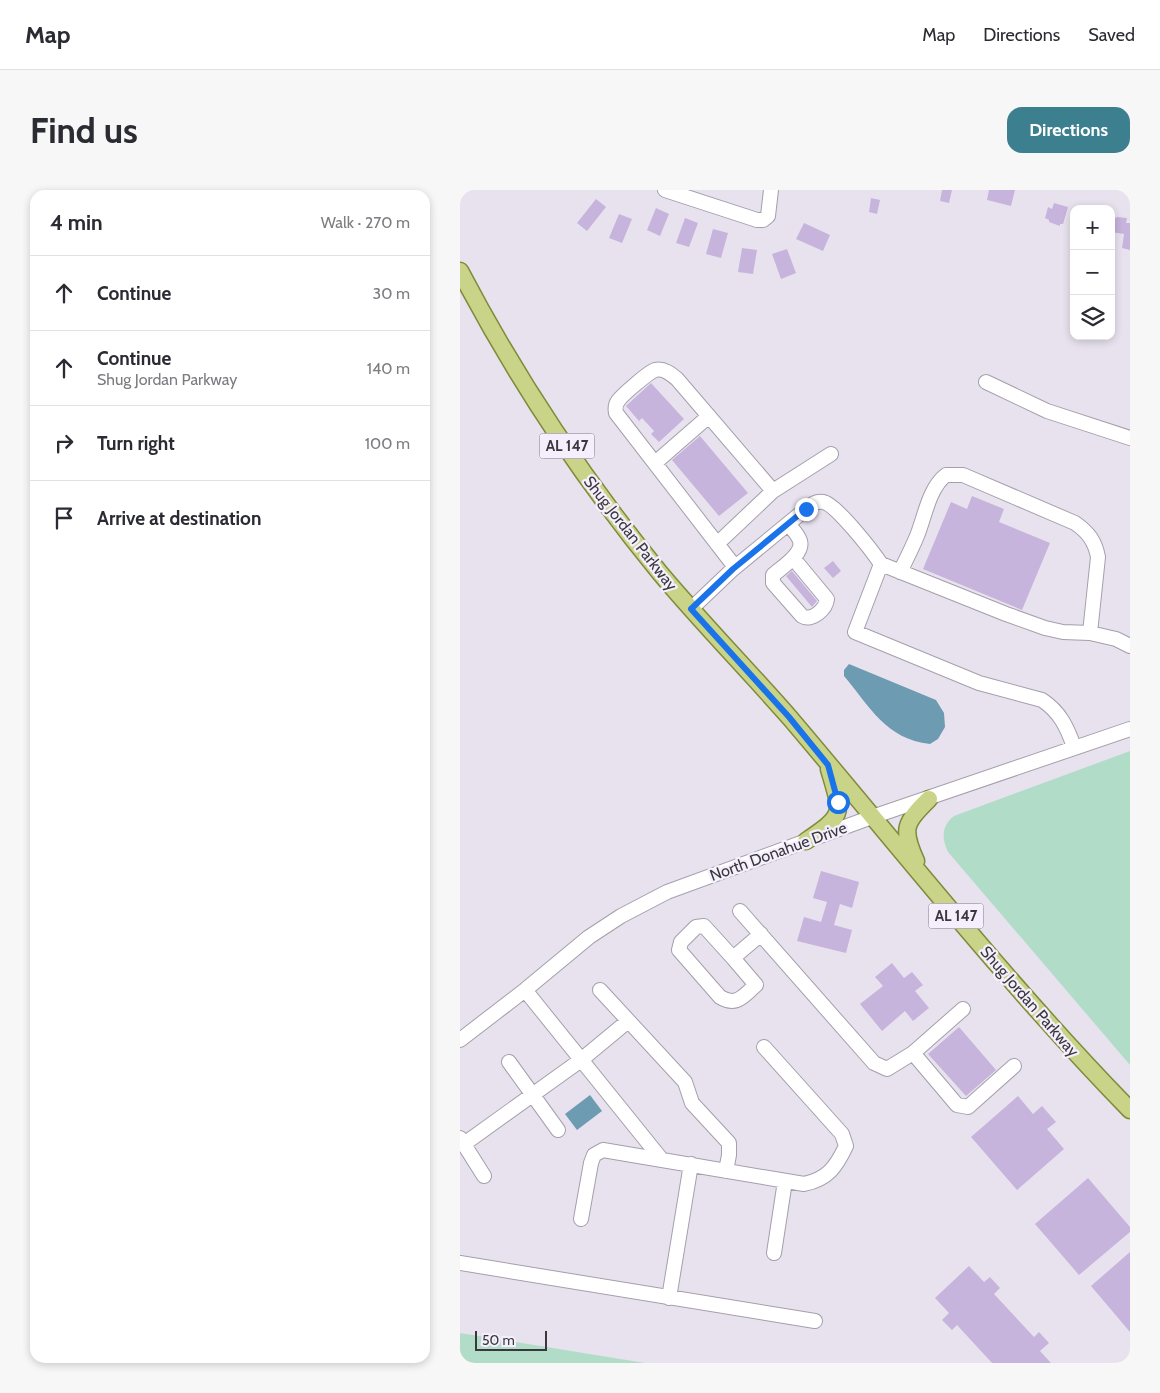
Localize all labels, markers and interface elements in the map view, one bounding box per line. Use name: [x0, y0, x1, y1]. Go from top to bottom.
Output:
text: Map: [25, 20, 71, 49]
text: Map: [922, 24, 955, 46]
text: Directions: [983, 24, 1060, 46]
text: Saved: [1088, 24, 1135, 46]
button: Directions: [1007, 107, 1130, 153]
text: Find us: [30, 109, 138, 152]
map controls: [1070, 205, 1115, 340]
button: +: [1070, 205, 1115, 250]
text: 4 min: [50, 210, 103, 235]
text: Walk · 270 m: [321, 213, 410, 232]
button: −: [1070, 250, 1115, 295]
icon: ahead: [50, 279, 78, 307]
text: Continue: [97, 282, 171, 305]
text: 30 m: [373, 284, 410, 303]
button: layers: [1070, 295, 1115, 340]
text: Continue: [97, 347, 171, 370]
icon: ahead: [50, 354, 78, 382]
text: 140 m: [367, 359, 410, 378]
text: Shug Jordan Parkway: [97, 370, 237, 389]
icon: right: [50, 429, 78, 457]
text: Turn right: [97, 432, 175, 455]
text: 100 m: [365, 434, 410, 453]
road number: AL 147: [540, 434, 594, 458]
street label: Shug Jordan Parkway: [580, 472, 681, 594]
route end: [795, 498, 818, 521]
icon: arrive: [50, 504, 78, 532]
text: Arrive at destination: [97, 507, 261, 530]
route start: [827, 791, 850, 814]
street label: North Donahue Drive: [707, 818, 849, 885]
road number: AL 147: [928, 904, 984, 928]
street label: Shug Jordan Parkway: [976, 942, 1083, 1061]
scale bar: [475, 1328, 548, 1351]
text: 50 m: [482, 1331, 515, 1349]

